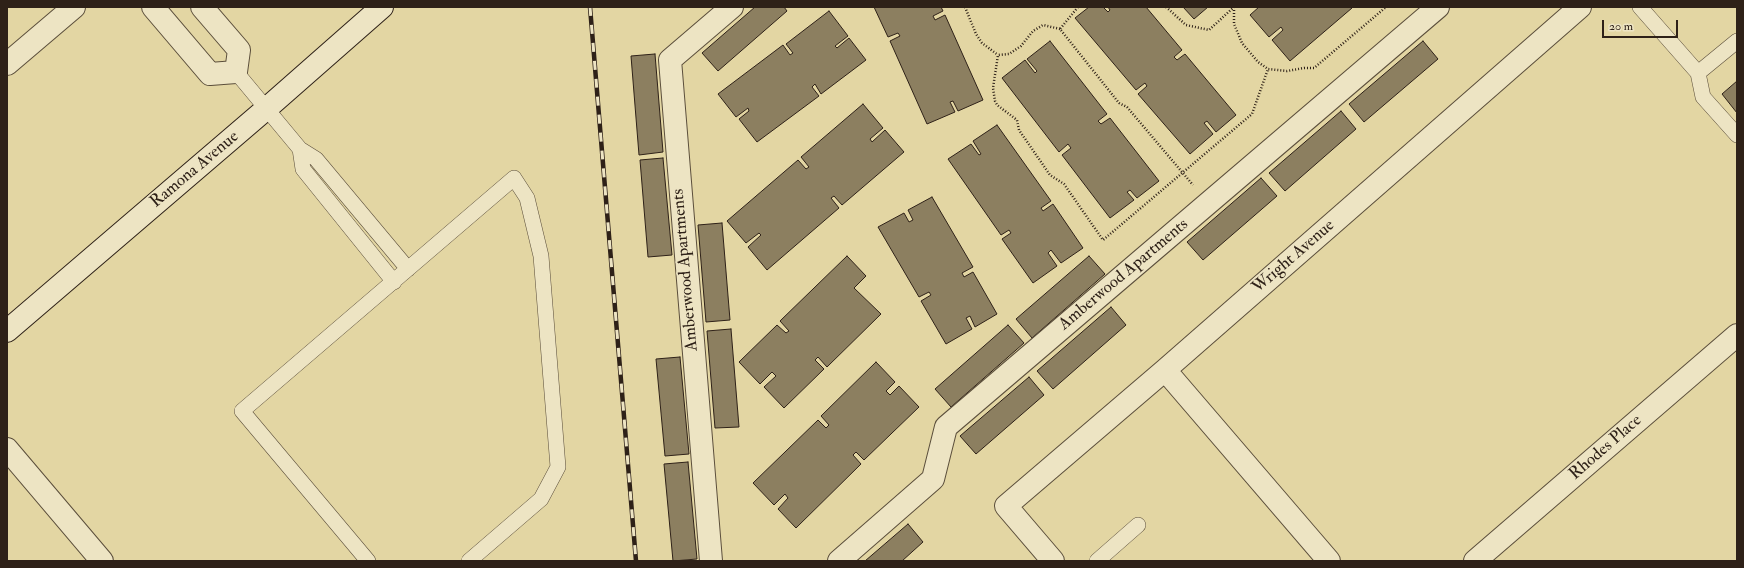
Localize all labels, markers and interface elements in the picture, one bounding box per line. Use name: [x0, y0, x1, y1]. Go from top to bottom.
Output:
scale bar: [1604, 12, 1680, 38]
text: 20 m: [1609, 19, 1633, 34]
street label: Ramona Avenue: [147, 127, 243, 213]
street label: Amberwood Apartments: [669, 188, 703, 352]
street label: Amberwood Apartments: [1055, 215, 1193, 335]
street label: Wright Avenue: [1249, 216, 1339, 298]
street label: Rhodes Place: [1566, 411, 1646, 485]

